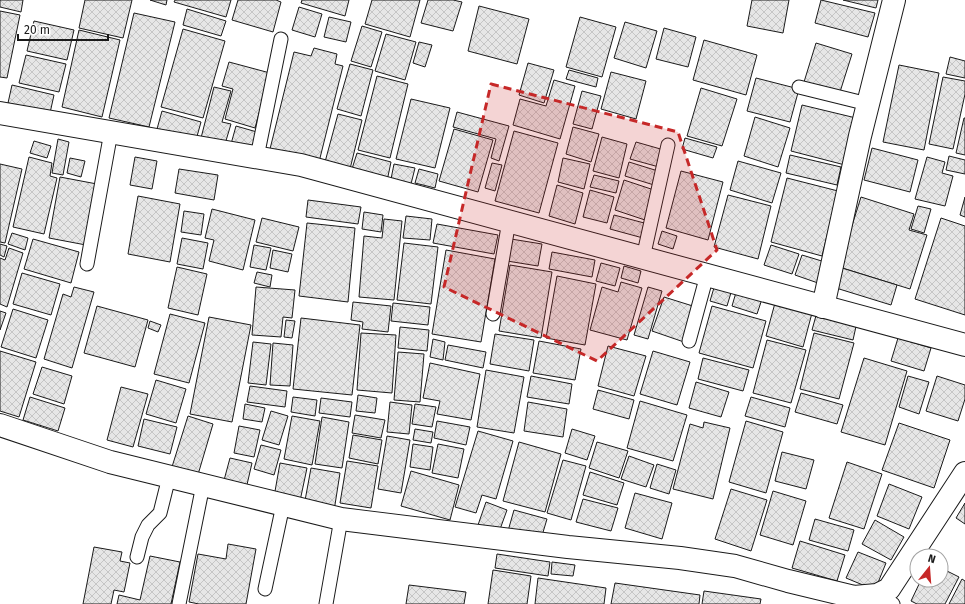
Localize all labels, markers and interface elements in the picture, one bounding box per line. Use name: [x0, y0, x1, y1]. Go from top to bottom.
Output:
scale bar: [18, 16, 108, 42]
text: 20 m: [24, 23, 50, 37]
north arrow: [909, 548, 949, 588]
text: N: [926, 552, 937, 566]

